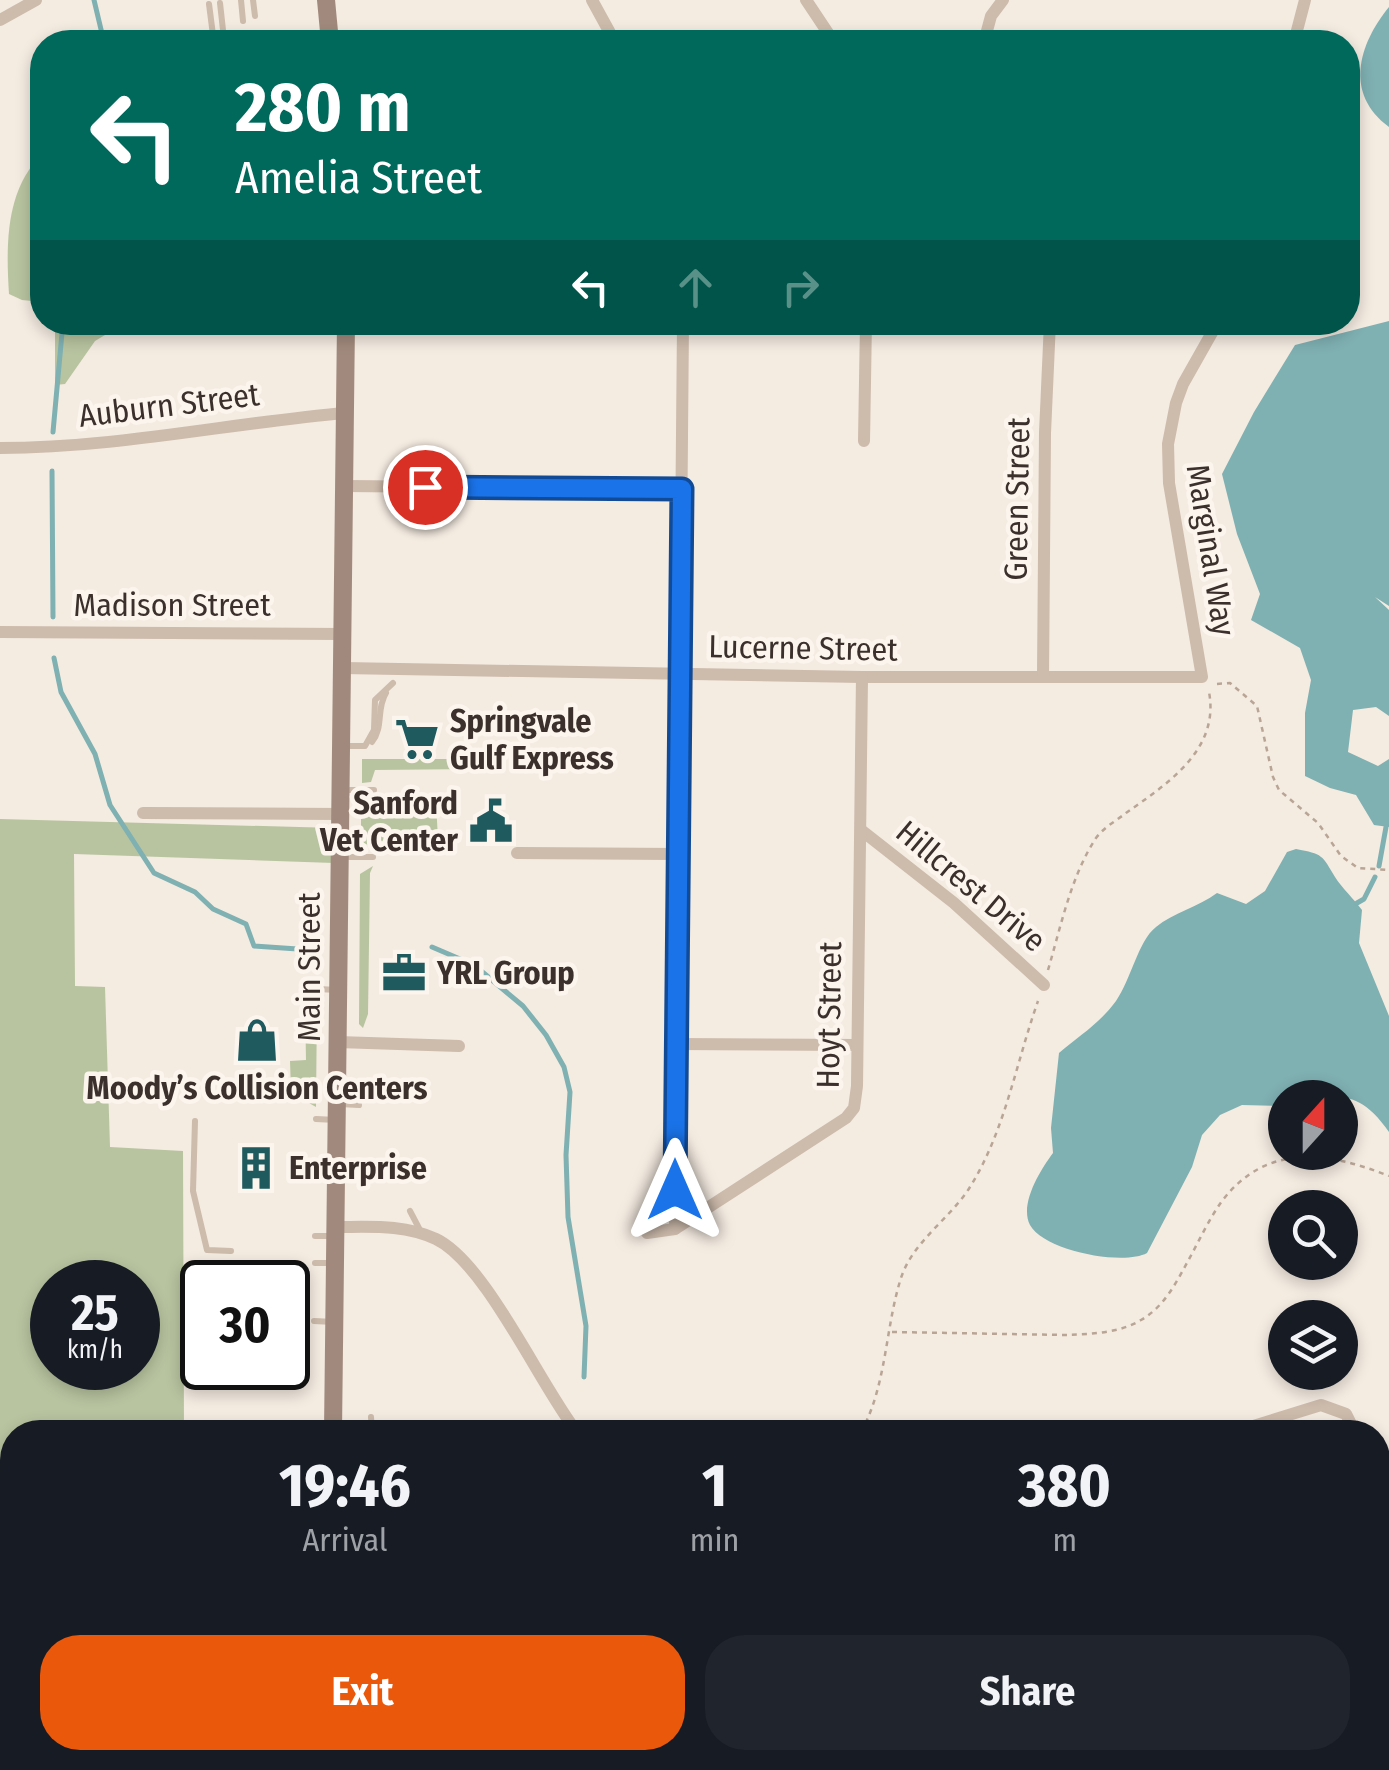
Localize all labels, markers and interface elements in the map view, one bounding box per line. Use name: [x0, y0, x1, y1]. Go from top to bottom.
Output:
text: 280 m: [235, 66, 411, 150]
icon: left: [70, 70, 200, 200]
text: Amelia Street: [235, 151, 482, 205]
icon: left: [563, 260, 618, 315]
icon: ahead: [668, 260, 723, 315]
icon: right: [773, 260, 828, 315]
street label: Auburn Street: [77, 375, 262, 435]
street label: Green Street: [997, 416, 1037, 581]
pin: [383, 445, 468, 530]
icon: arrive: [398, 460, 453, 515]
street label: Marginal Way: [1179, 462, 1243, 639]
street label: Madison Street: [73, 586, 271, 624]
street label: Lucerne Street: [708, 627, 899, 669]
place label: Springvale Gulf Express: [450, 702, 614, 777]
supermarket icon: Springvale Gulf Express: [393, 715, 441, 763]
place label: Sanford Vet Center: [319, 784, 458, 859]
public building icon: Sanford Vet Center: [467, 797, 515, 845]
street label: Hillcrest Drive: [889, 813, 1053, 959]
street label: Main Street: [290, 892, 328, 1042]
street label: Hoyt Street: [809, 941, 849, 1089]
office icon: YRL Group: [380, 949, 428, 997]
place label: YRL Group: [436, 954, 575, 992]
shop icon: Moody’s Collision Centers: [233, 1016, 281, 1064]
place label: Moody’s Collision Centers: [87, 1069, 427, 1107]
north arrow: [1268, 1080, 1358, 1170]
map controls: [1268, 1080, 1358, 1390]
position arrow: [623, 1138, 727, 1242]
building icon: Enterprise: [232, 1144, 280, 1192]
place label: Enterprise: [289, 1149, 427, 1187]
button: search: [1268, 1190, 1358, 1280]
speed limit sign: 30: [180, 1260, 310, 1390]
text: 25: [71, 1283, 119, 1343]
button: layers: [1268, 1300, 1358, 1390]
text: km/h: [67, 1335, 123, 1365]
text: 19:46: [279, 1450, 411, 1522]
text: 1: [702, 1450, 727, 1522]
text: 380: [1018, 1450, 1111, 1522]
text: Arrival: [303, 1521, 387, 1559]
text: min: [690, 1521, 739, 1559]
text: m: [1052, 1521, 1077, 1559]
button: Exit: [40, 1635, 685, 1750]
button: Share: [705, 1635, 1350, 1750]

